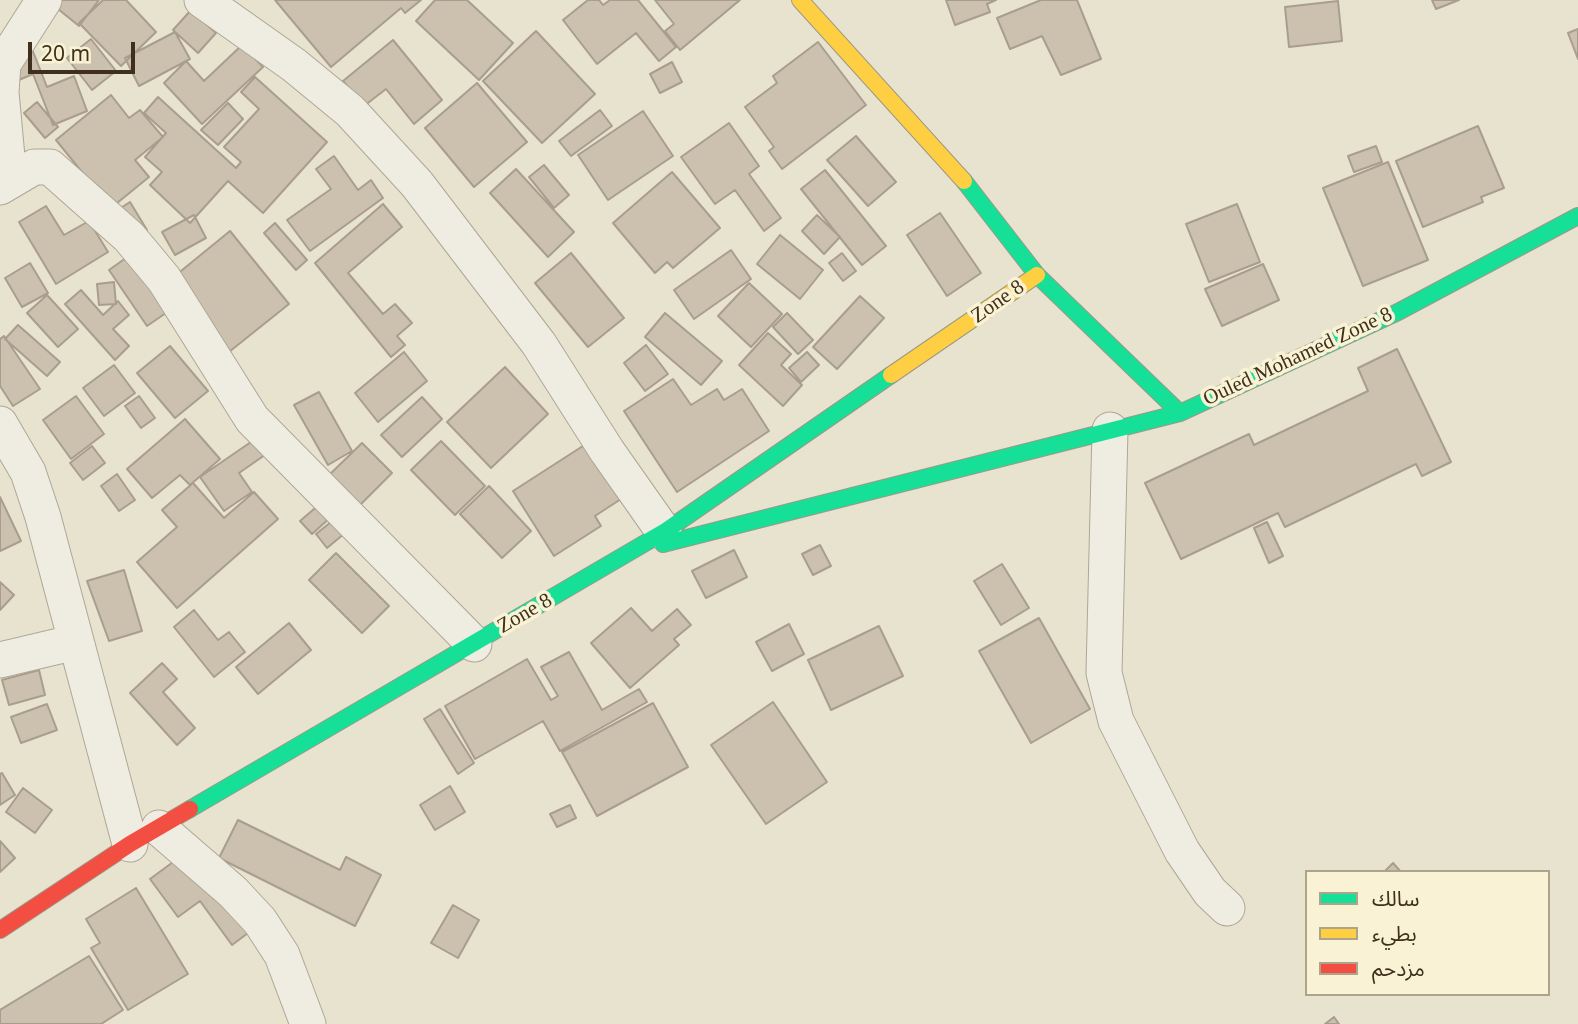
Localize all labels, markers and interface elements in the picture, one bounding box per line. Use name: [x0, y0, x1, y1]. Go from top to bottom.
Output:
scale bar: [32, 28, 138, 72]
text: 20 m: [41, 32, 90, 76]
street label: Zone 8: [963, 272, 1033, 332]
street label: Ouled Mohamed Zone 8: [1185, 295, 1411, 419]
street label: Zone 8: [490, 586, 560, 642]
legend: [1305, 870, 1550, 996]
text: سالك: [1372, 877, 1419, 921]
text: بطيء: [1372, 912, 1417, 956]
text: مزدحم: [1372, 947, 1425, 991]

